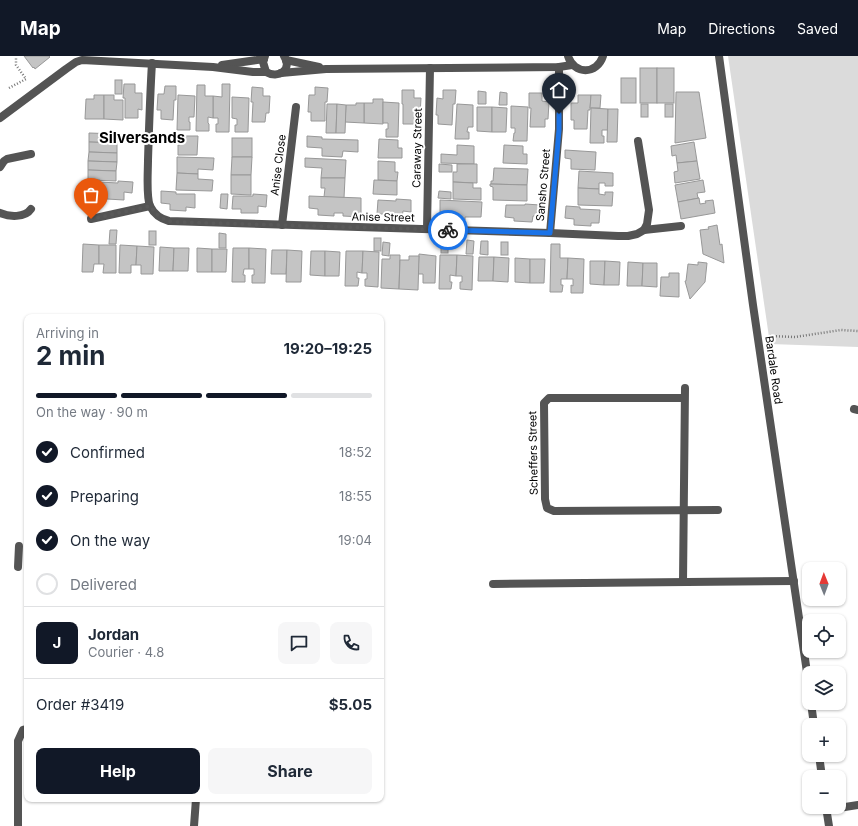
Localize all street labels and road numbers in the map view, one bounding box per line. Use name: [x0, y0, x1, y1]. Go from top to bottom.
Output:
street label: Caraway Street: [409, 108, 425, 188]
street label: Anise Close: [267, 134, 289, 196]
street label: Sansho Street: [533, 148, 553, 222]
street label: Anise Street: [351, 209, 415, 225]
street label: Bardale Road: [762, 335, 786, 405]
street label: Scheffers Street: [525, 410, 541, 495]

